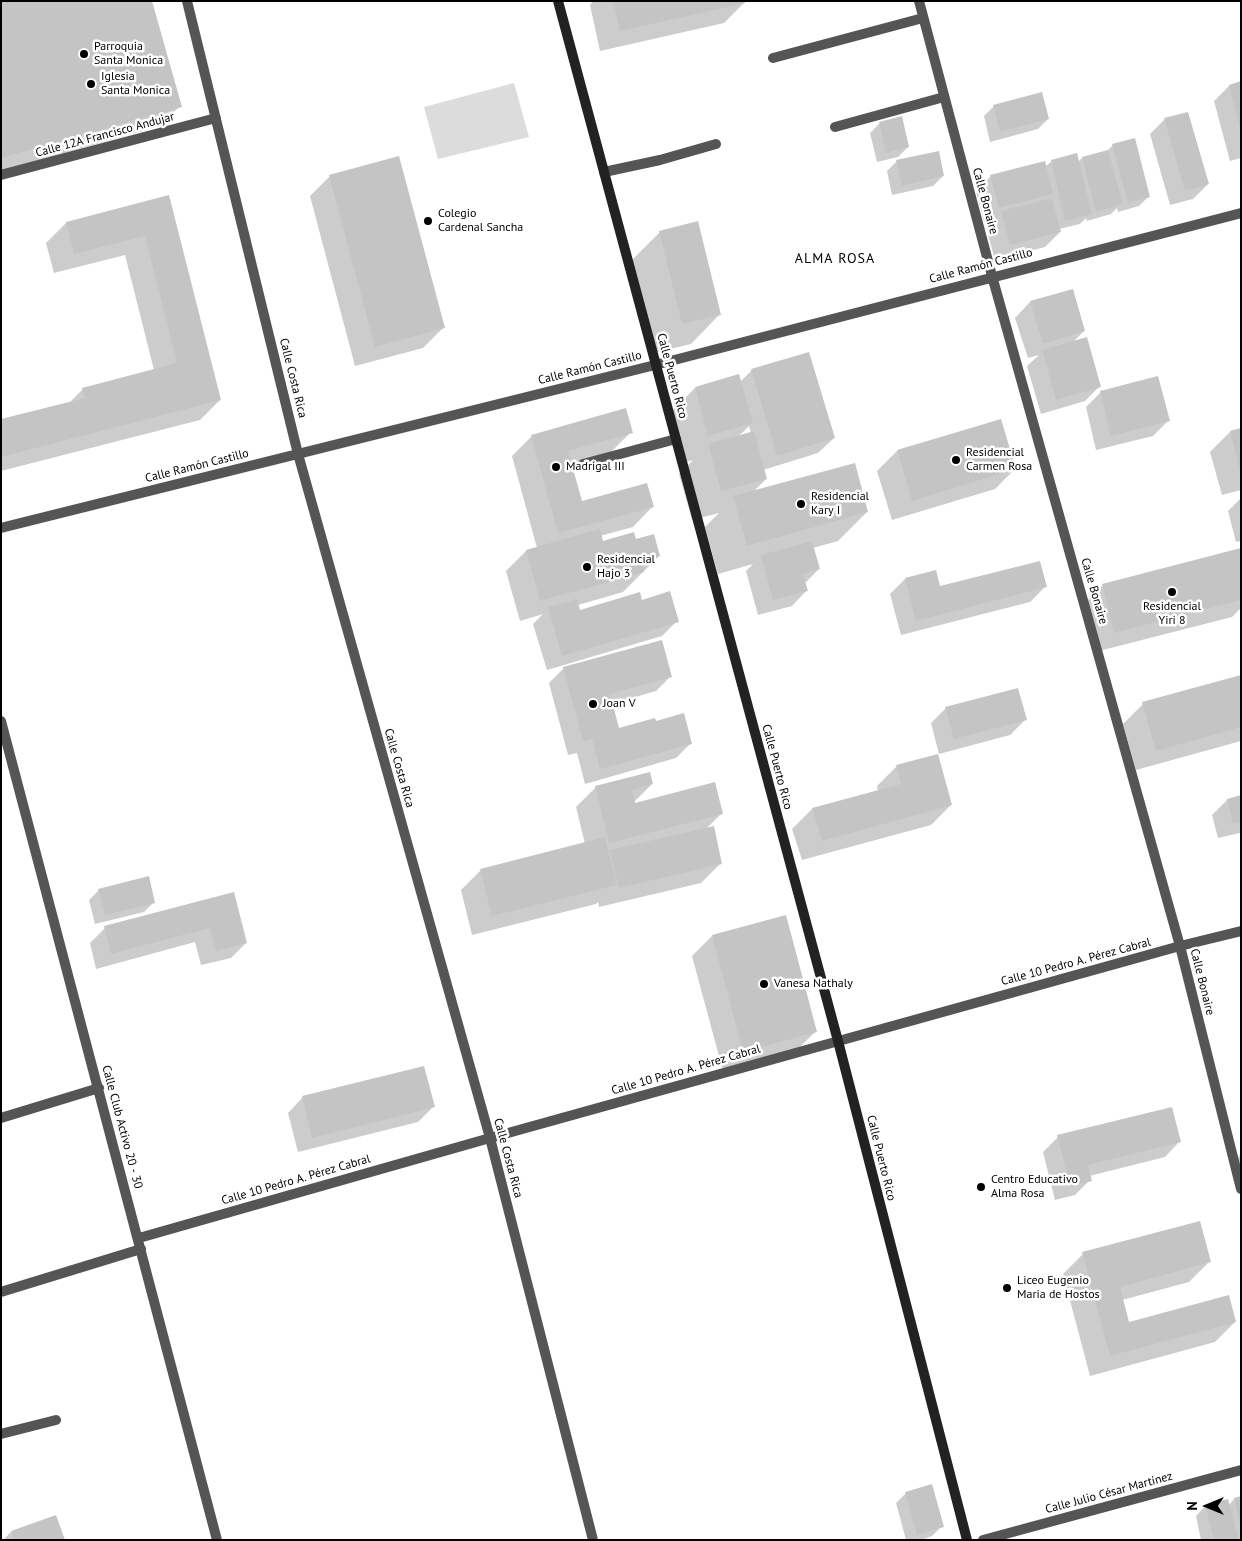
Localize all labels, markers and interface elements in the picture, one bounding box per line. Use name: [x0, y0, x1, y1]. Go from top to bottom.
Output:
place label: Parroquia Santa Monica: [94, 40, 163, 68]
marker: Parroquia Santa Monica: [78, 48, 90, 60]
place label: Iglesia Santa Monica: [101, 70, 170, 98]
marker: Iglesia Santa Monica: [85, 78, 97, 90]
street label: Calle 12A Francisco Andujar: [34, 110, 176, 160]
street label: Calle Bonaire: [969, 166, 1001, 236]
place label: Colegio Cardenal Sancha: [438, 207, 523, 235]
marker: Colegio Cardenal Sancha: [422, 215, 434, 227]
street label: Calle Ramón Castillo: [928, 245, 1034, 287]
district label: ALMA ROSA: [794, 251, 876, 267]
street label: Calle Puerto Rico: [654, 332, 690, 420]
street label: Calle Costa Rica: [276, 337, 310, 419]
street label: Calle Ramón Castillo: [537, 348, 643, 388]
street label: Calle Ramón Castillo: [144, 446, 250, 486]
place label: Residencial Carmen Rosa: [966, 446, 1032, 474]
marker: Residencial Carmen Rosa: [950, 454, 962, 466]
place label: Madrigal III: [566, 460, 625, 474]
marker: Madrigal III: [550, 461, 562, 473]
place label: Residencial Kary I: [811, 490, 869, 518]
marker: Residencial Kary I: [795, 498, 807, 510]
place label: Residencial Hajo 3: [597, 553, 655, 581]
street label: Calle Bonaire: [1078, 556, 1110, 626]
marker: Residencial Hajo 3: [581, 561, 593, 573]
marker: Residencial Yiri 8: [1166, 586, 1178, 598]
place label: Residencial Yiri 8: [1143, 600, 1201, 628]
place label: Joan V: [603, 697, 635, 711]
marker: Joan V: [587, 698, 599, 710]
street label: Calle Puerto Rico: [759, 723, 795, 811]
street label: Calle Costa Rica: [381, 727, 417, 809]
street label: Calle 10 Pedro A. Pérez Cabral: [1000, 935, 1152, 989]
street label: Calle Bonaire: [1187, 947, 1217, 1017]
place label: Vanesa Nathaly: [774, 977, 853, 991]
marker: Vanesa Nathaly: [758, 978, 770, 990]
street label: Calle 10 Pedro A. Pérez Cabral: [610, 1042, 762, 1098]
street label: Calle Club Activo 20 - 30: [99, 1064, 145, 1190]
street label: Calle Puerto Rico: [863, 1114, 899, 1202]
street label: Calle Costa Rica: [490, 1117, 526, 1199]
street label: Calle 10 Pedro A. Pérez Cabral: [220, 1152, 372, 1208]
place label: Centro Educativo Alma Rosa: [991, 1173, 1078, 1201]
marker: Centro Educativo Alma Rosa: [975, 1181, 987, 1193]
place label: Liceo Eugenio Maria de Hostos: [1017, 1274, 1100, 1302]
marker: Liceo Eugenio Maria de Hostos: [1001, 1282, 1013, 1294]
street label: Calle Julio César Martínez: [1044, 1469, 1174, 1517]
north arrow: [1182, 1481, 1232, 1531]
text: N: [1183, 1501, 1201, 1511]

